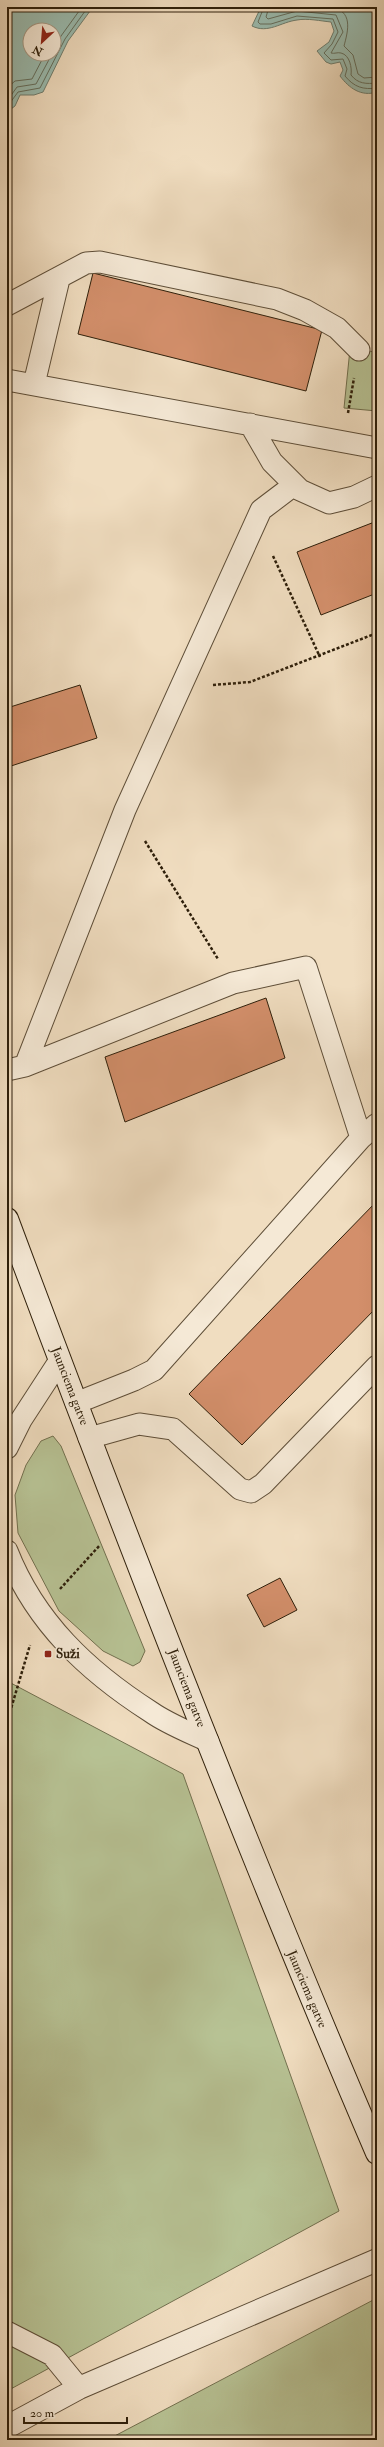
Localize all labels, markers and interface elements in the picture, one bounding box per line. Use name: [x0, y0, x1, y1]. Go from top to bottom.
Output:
north arrow: [22, 22, 62, 62]
text: N: [30, 42, 46, 59]
street label: Jaunciema gatve: [47, 1344, 93, 1428]
place label: Suži: [56, 1646, 80, 1662]
street label: Jaunciema gatve: [164, 1646, 210, 1730]
marker: Suži: [43, 1649, 53, 1659]
street label: Jaunciema gatve: [283, 1947, 331, 2031]
scale bar: [24, 2399, 127, 2425]
text: 20 m: [30, 2406, 55, 2421]

